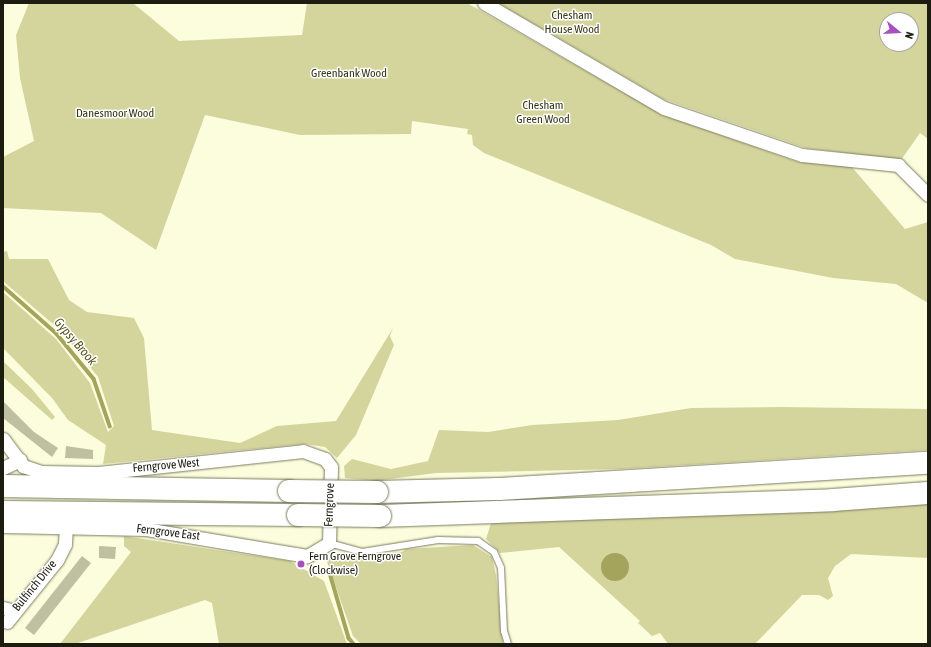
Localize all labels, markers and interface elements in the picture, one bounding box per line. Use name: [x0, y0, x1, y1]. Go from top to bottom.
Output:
park label: Chesham House Wood: [544, 9, 600, 37]
north arrow: [879, 12, 919, 52]
text: N: [903, 30, 916, 40]
park label: Greenbank Wood: [311, 67, 387, 81]
park label: Chesham Green Wood: [516, 99, 570, 127]
park label: Danesmoor Wood: [76, 107, 154, 121]
water label: Gypsy Brook: [50, 315, 100, 369]
street label: Ferngrove West: [132, 456, 200, 476]
street label: Ferngrove: [322, 483, 338, 527]
street label: Ferngrove East: [135, 522, 201, 544]
place label: Fern Grove Ferngrove (Clockwise): [309, 550, 401, 578]
street label: Bulfinch Drive: [10, 557, 60, 615]
marker: Fern Grove Ferngrove (Clockwise): [296, 559, 306, 569]

